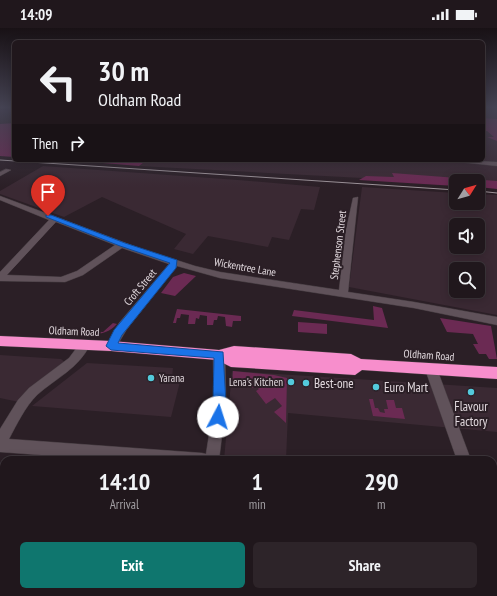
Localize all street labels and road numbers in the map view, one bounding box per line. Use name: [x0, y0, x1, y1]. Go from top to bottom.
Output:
street label: Stephenson Street: [327, 210, 349, 280]
street label: Wickentree Lane: [213, 255, 278, 279]
street label: Croft Street: [121, 266, 159, 308]
street label: Oldham Road: [48, 323, 100, 339]
street label: Oldham Road: [403, 346, 455, 364]

